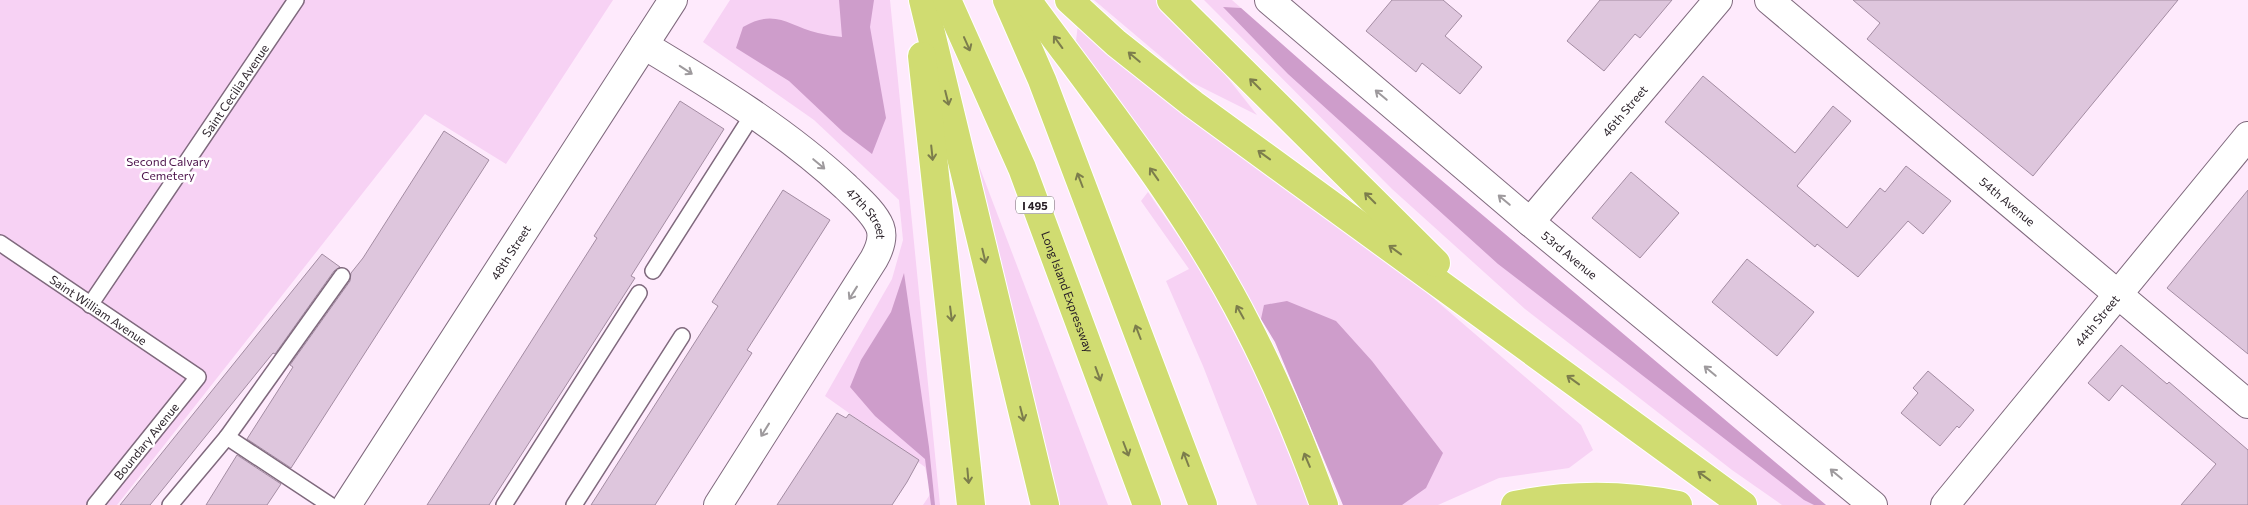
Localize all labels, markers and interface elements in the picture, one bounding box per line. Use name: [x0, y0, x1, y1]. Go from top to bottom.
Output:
one-way arrow: [963, 36, 973, 51]
one-way arrow: [1053, 36, 1063, 50]
street label: Saint Cecilia Avenue: [199, 41, 271, 139]
one-way arrow: [1127, 52, 1140, 63]
one-way arrow: [679, 65, 693, 76]
one-way arrow: [1250, 78, 1262, 90]
street label: 46th Street: [1599, 82, 1650, 139]
one-way arrow: [1374, 89, 1387, 100]
one-way arrow: [943, 90, 952, 106]
one-way arrow: [927, 145, 936, 161]
one-way arrow: [1258, 149, 1271, 160]
park label: Second Calvary Cemetery: [126, 154, 210, 182]
one-way arrow: [812, 158, 825, 169]
one-way arrow: [1149, 167, 1159, 181]
one-way arrow: [1075, 173, 1084, 188]
street label: 54th Avenue: [1977, 174, 2038, 229]
street label: 47th Street: [844, 185, 889, 240]
one-way arrow: [1364, 192, 1377, 204]
one-way arrow: [1498, 194, 1511, 206]
road number: I 495: [1016, 196, 1054, 214]
street label: 48th Street: [487, 222, 533, 282]
street label: 53rd Avenue: [1539, 228, 1600, 282]
street label: Long Island Expressway: [1039, 229, 1097, 354]
one-way arrow: [1388, 245, 1402, 255]
one-way arrow: [980, 248, 989, 264]
street label: Saint William Avenue: [47, 272, 150, 348]
one-way arrow: [847, 286, 857, 300]
street label: 44th Street: [2071, 292, 2122, 349]
one-way arrow: [1235, 304, 1245, 319]
one-way arrow: [946, 306, 956, 322]
one-way arrow: [1133, 325, 1142, 340]
one-way arrow: [1704, 365, 1717, 376]
one-way arrow: [1094, 366, 1103, 382]
one-way arrow: [1566, 375, 1580, 385]
street label: Boundary Avenue: [111, 400, 181, 482]
one-way arrow: [1018, 406, 1028, 422]
one-way arrow: [760, 423, 770, 437]
one-way arrow: [1122, 441, 1131, 456]
one-way arrow: [1181, 452, 1190, 468]
one-way arrow: [1301, 453, 1311, 468]
one-way arrow: [964, 468, 973, 484]
one-way arrow: [1829, 468, 1842, 480]
one-way arrow: [1697, 471, 1711, 481]

